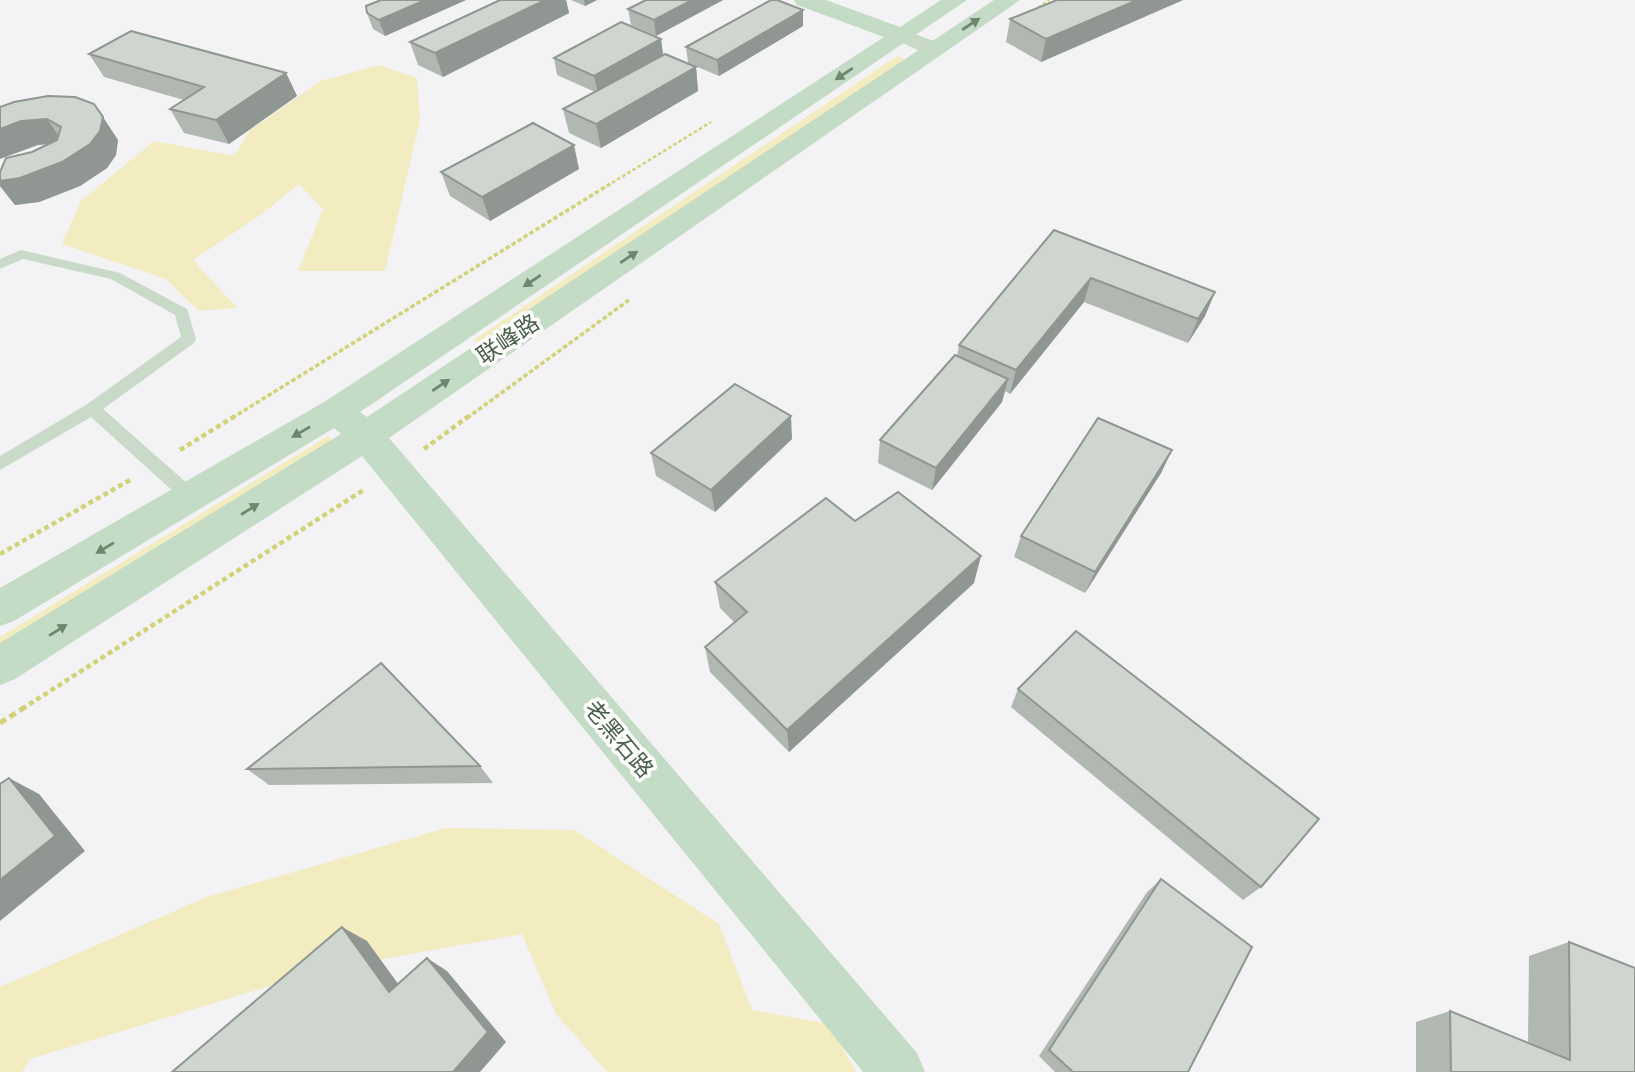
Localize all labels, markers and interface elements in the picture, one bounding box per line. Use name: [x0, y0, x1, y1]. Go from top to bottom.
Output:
one-way arrow: [962, 18, 981, 31]
one-way arrow: [834, 67, 854, 80]
one-way arrow: [620, 250, 638, 264]
one-way arrow: [523, 274, 541, 288]
street label: 联峰路: [472, 308, 544, 370]
one-way arrow: [432, 378, 450, 392]
one-way arrow: [291, 426, 310, 438]
one-way arrow: [241, 502, 260, 515]
one-way arrow: [95, 541, 114, 554]
one-way arrow: [48, 623, 67, 636]
street label: 老黑石路: [579, 695, 659, 783]

